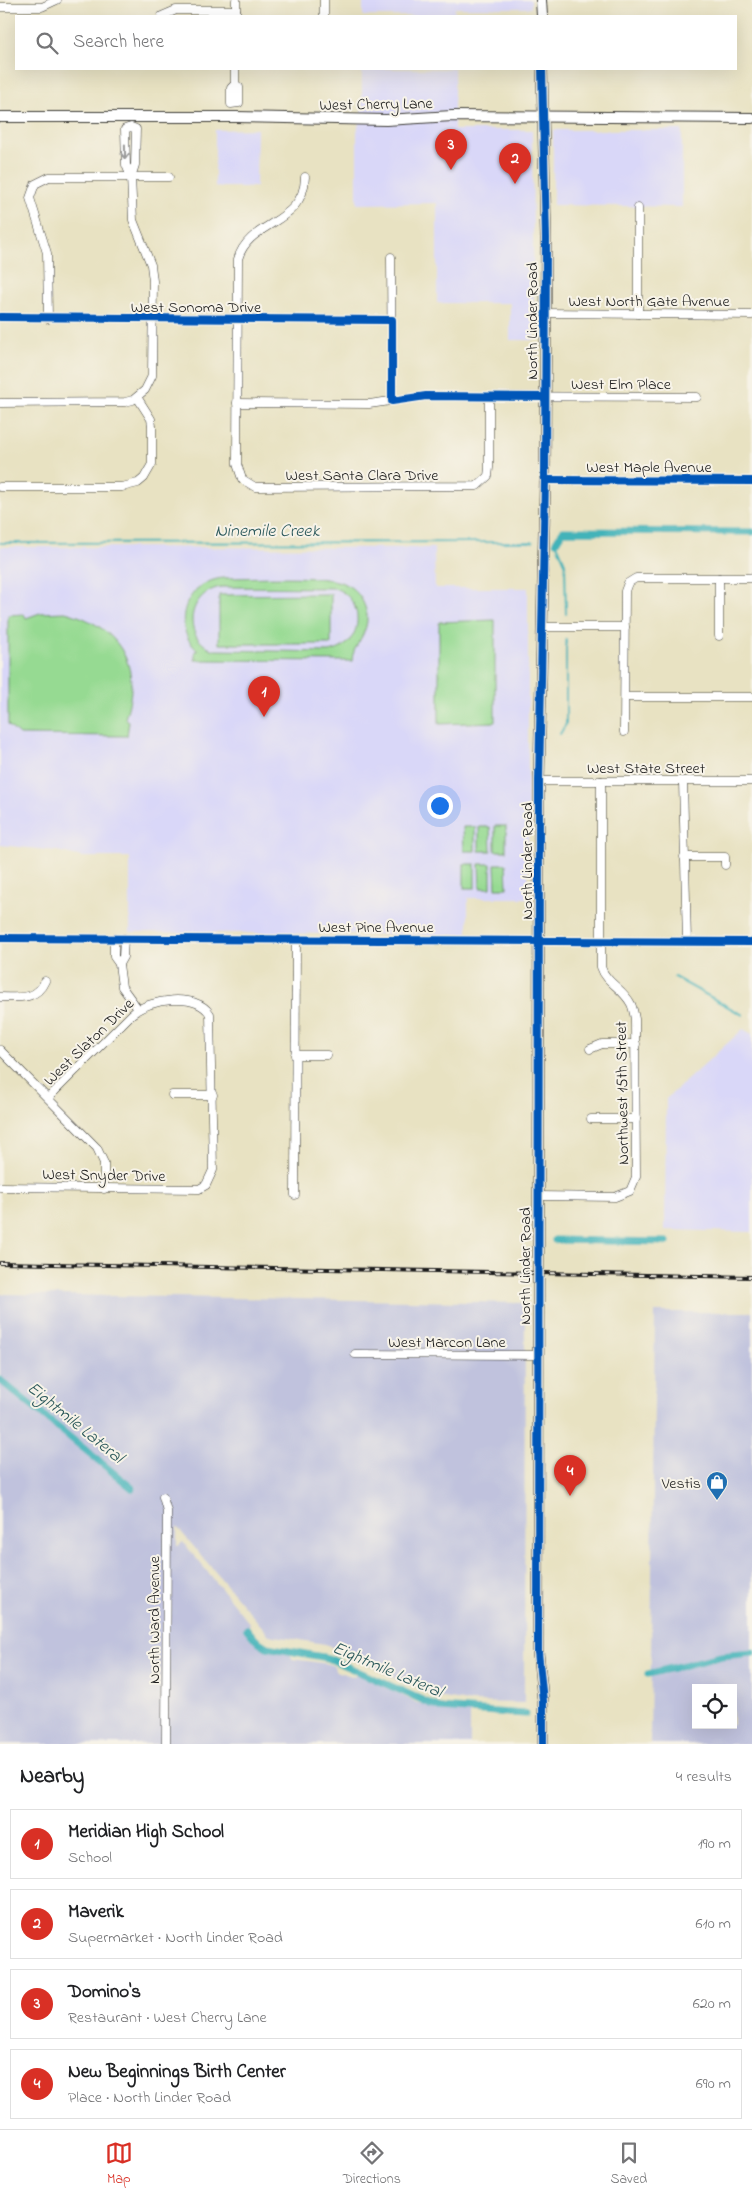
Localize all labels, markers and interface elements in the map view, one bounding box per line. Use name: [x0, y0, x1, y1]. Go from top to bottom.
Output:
search box: [15, 15, 737, 70]
icon: search: [33, 29, 61, 57]
text: Search here: [73, 29, 164, 56]
street label: West Cherry Lane: [319, 92, 434, 118]
pin: 3: [435, 129, 467, 170]
one-way arrow: [121, 143, 130, 159]
pin: 2: [499, 143, 531, 184]
street label: North Linder Road: [521, 262, 545, 380]
street label: West North Gate Avenue: [568, 290, 730, 314]
street label: West Sonoma Drive: [131, 296, 262, 320]
street label: West Elm Place: [571, 373, 672, 397]
street label: West Maple Avenue: [586, 456, 713, 480]
street label: West Santa Clara Drive: [285, 464, 439, 488]
water label: Ninemile Creek: [215, 519, 320, 545]
pin: 1: [248, 676, 280, 717]
street label: West State Street: [587, 757, 706, 781]
your location: [427, 793, 453, 819]
street label: North Linder Road: [516, 802, 540, 920]
street label: West Pine Avenue: [318, 916, 434, 940]
street label: West Slaton Drive: [39, 992, 141, 1092]
street label: Northwest 15th Street: [610, 1020, 636, 1165]
street label: West Snyder Drive: [42, 1163, 167, 1189]
street label: North Linder Road: [514, 1207, 538, 1325]
street label: West Marcon Lane: [388, 1331, 506, 1355]
water label: Eightmile Lateral: [21, 1376, 130, 1472]
pin: 4: [554, 1455, 586, 1496]
shop icon: Vestis: [705, 1470, 729, 1501]
place label: Vestis: [661, 1472, 701, 1496]
street label: North Ward Avenue: [143, 1555, 167, 1684]
water label: Eightmile Lateral: [328, 1636, 448, 1707]
map controls: [692, 1684, 737, 1729]
button: locate: [692, 1684, 737, 1729]
text: Nearby: [20, 1762, 84, 1792]
text: 4 results: [676, 1765, 732, 1789]
text: Meridian High School: [68, 1819, 224, 1846]
text: 1: [34, 1832, 40, 1856]
text: 190 m: [698, 1832, 731, 1856]
text: School: [68, 1846, 112, 1870]
text: Maverik: [68, 1899, 124, 1926]
text: 2: [33, 1912, 41, 1936]
text: 610 m: [696, 1912, 731, 1936]
text: Supermarket · North Linder Road: [68, 1926, 283, 1950]
text: Domino's: [68, 1979, 141, 2006]
text: 3: [34, 1992, 40, 2016]
text: 620 m: [693, 1992, 731, 2016]
text: Restaurant · West Cherry Lane: [68, 2006, 267, 2030]
text: New Beginnings Birth Center: [68, 2059, 286, 2086]
text: 4: [34, 2072, 40, 2096]
text: 690 m: [696, 2072, 731, 2096]
text: Place · North Linder Road: [68, 2086, 231, 2110]
tab: Map: [105, 2139, 133, 2190]
tab: Directions: [343, 2139, 401, 2190]
tab: Saved: [611, 2139, 647, 2190]

